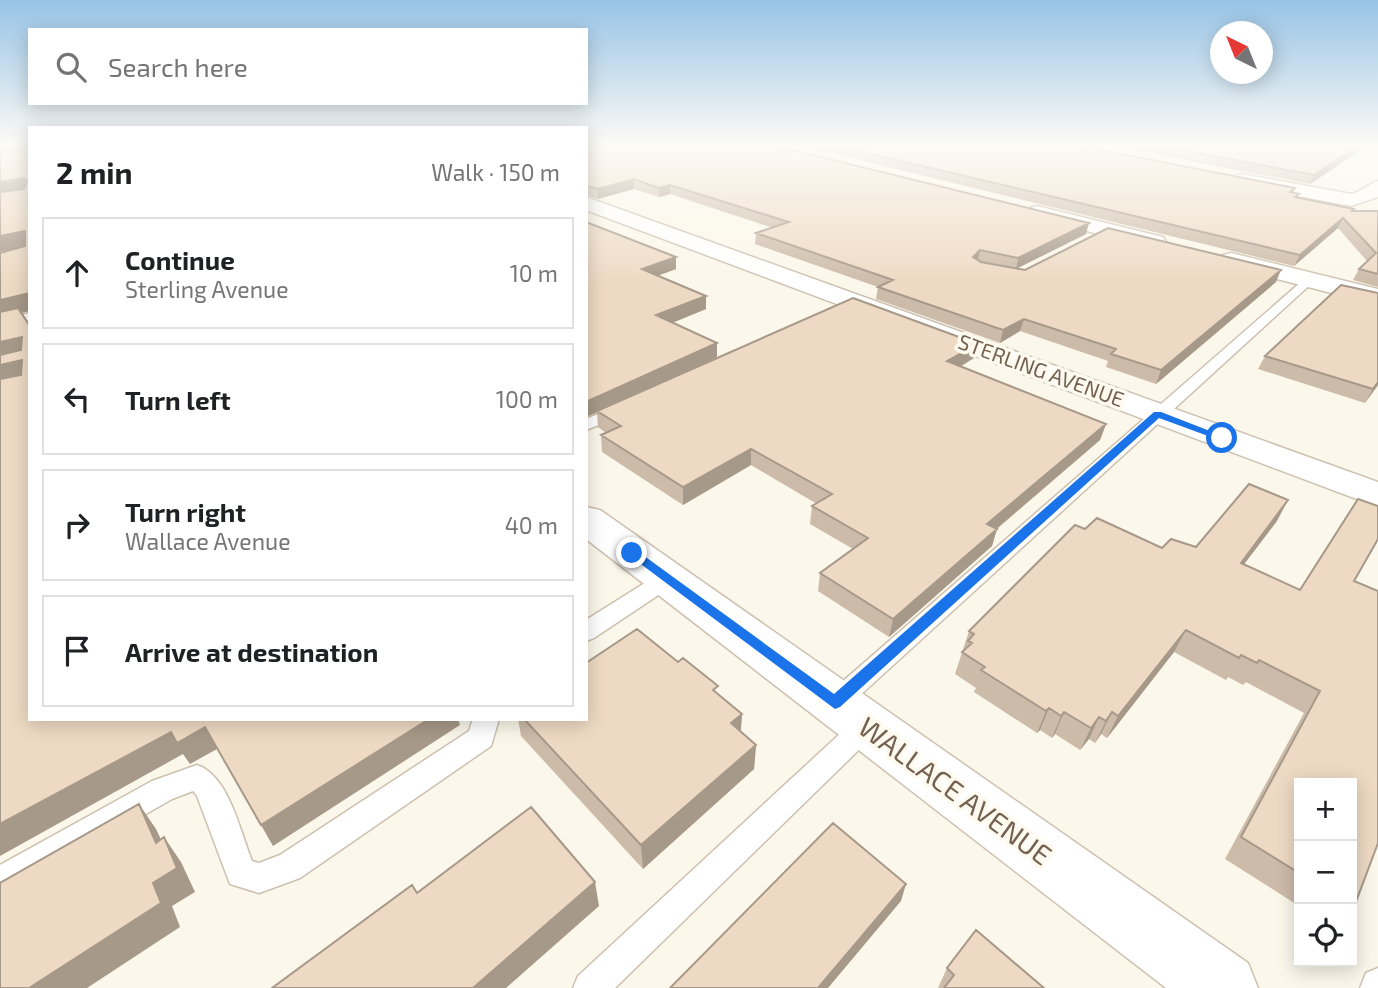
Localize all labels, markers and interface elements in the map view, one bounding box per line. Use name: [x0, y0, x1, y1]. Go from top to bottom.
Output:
north arrow: [1210, 21, 1273, 84]
search box: [28, 28, 588, 105]
icon: search: [52, 48, 90, 86]
text: Search here: [108, 51, 248, 82]
text: 2 min: [56, 154, 133, 190]
text: Walk · 150 m: [431, 158, 560, 186]
text: Continue: [125, 244, 235, 275]
icon: ahead: [58, 254, 96, 292]
text: 10 m: [510, 259, 558, 287]
text: Sterling Avenue: [125, 275, 288, 303]
street label: STERLING AVENUE: [955, 328, 1128, 411]
icon: left: [58, 380, 96, 418]
text: Turn left: [125, 384, 231, 415]
text: 100 m: [496, 385, 558, 413]
route start: [1206, 422, 1237, 453]
text: Turn right: [125, 496, 246, 527]
icon: right: [58, 506, 96, 544]
text: 40 m: [505, 511, 558, 539]
text: Wallace Avenue: [125, 527, 291, 555]
route end: [616, 537, 647, 568]
icon: arrive: [58, 632, 96, 670]
text: Arrive at destination: [125, 636, 378, 667]
street label: WALLACE AVENUE: [853, 709, 1059, 872]
map controls: [1294, 778, 1357, 967]
button: +: [1294, 778, 1357, 841]
button: −: [1294, 841, 1357, 904]
button: locate: [1294, 904, 1357, 967]

